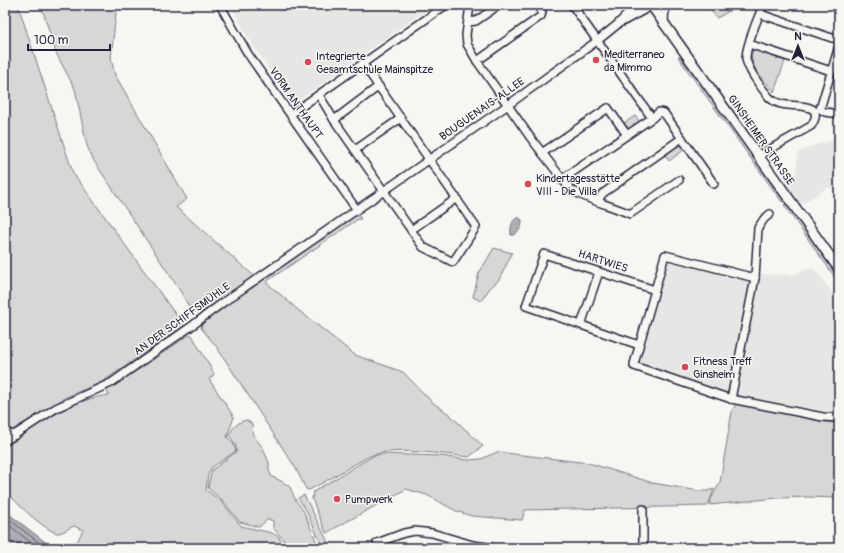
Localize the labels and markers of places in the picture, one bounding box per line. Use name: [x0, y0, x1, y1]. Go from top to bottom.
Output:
place label: Mediterraneo da Mimmo: [604, 48, 665, 74]
place label: Integrierte Gesamtschule Mainspitze: [316, 50, 434, 76]
marker: Mediterraneo da Mimmo: [591, 55, 601, 65]
marker: Integrierte Gesamtschule Mainspitze: [303, 57, 313, 67]
place label: Kindertagesstätte VIII - Die Villa: [536, 172, 620, 198]
marker: Kindertagesstätte VIII - Die Villa: [523, 179, 533, 189]
place label: Fitness Treff Ginsheim: [693, 355, 752, 381]
marker: Fitness Treff Ginsheim: [680, 362, 690, 372]
place label: Pumpwerk: [345, 493, 393, 506]
marker: Pumpwerk: [332, 494, 342, 504]

